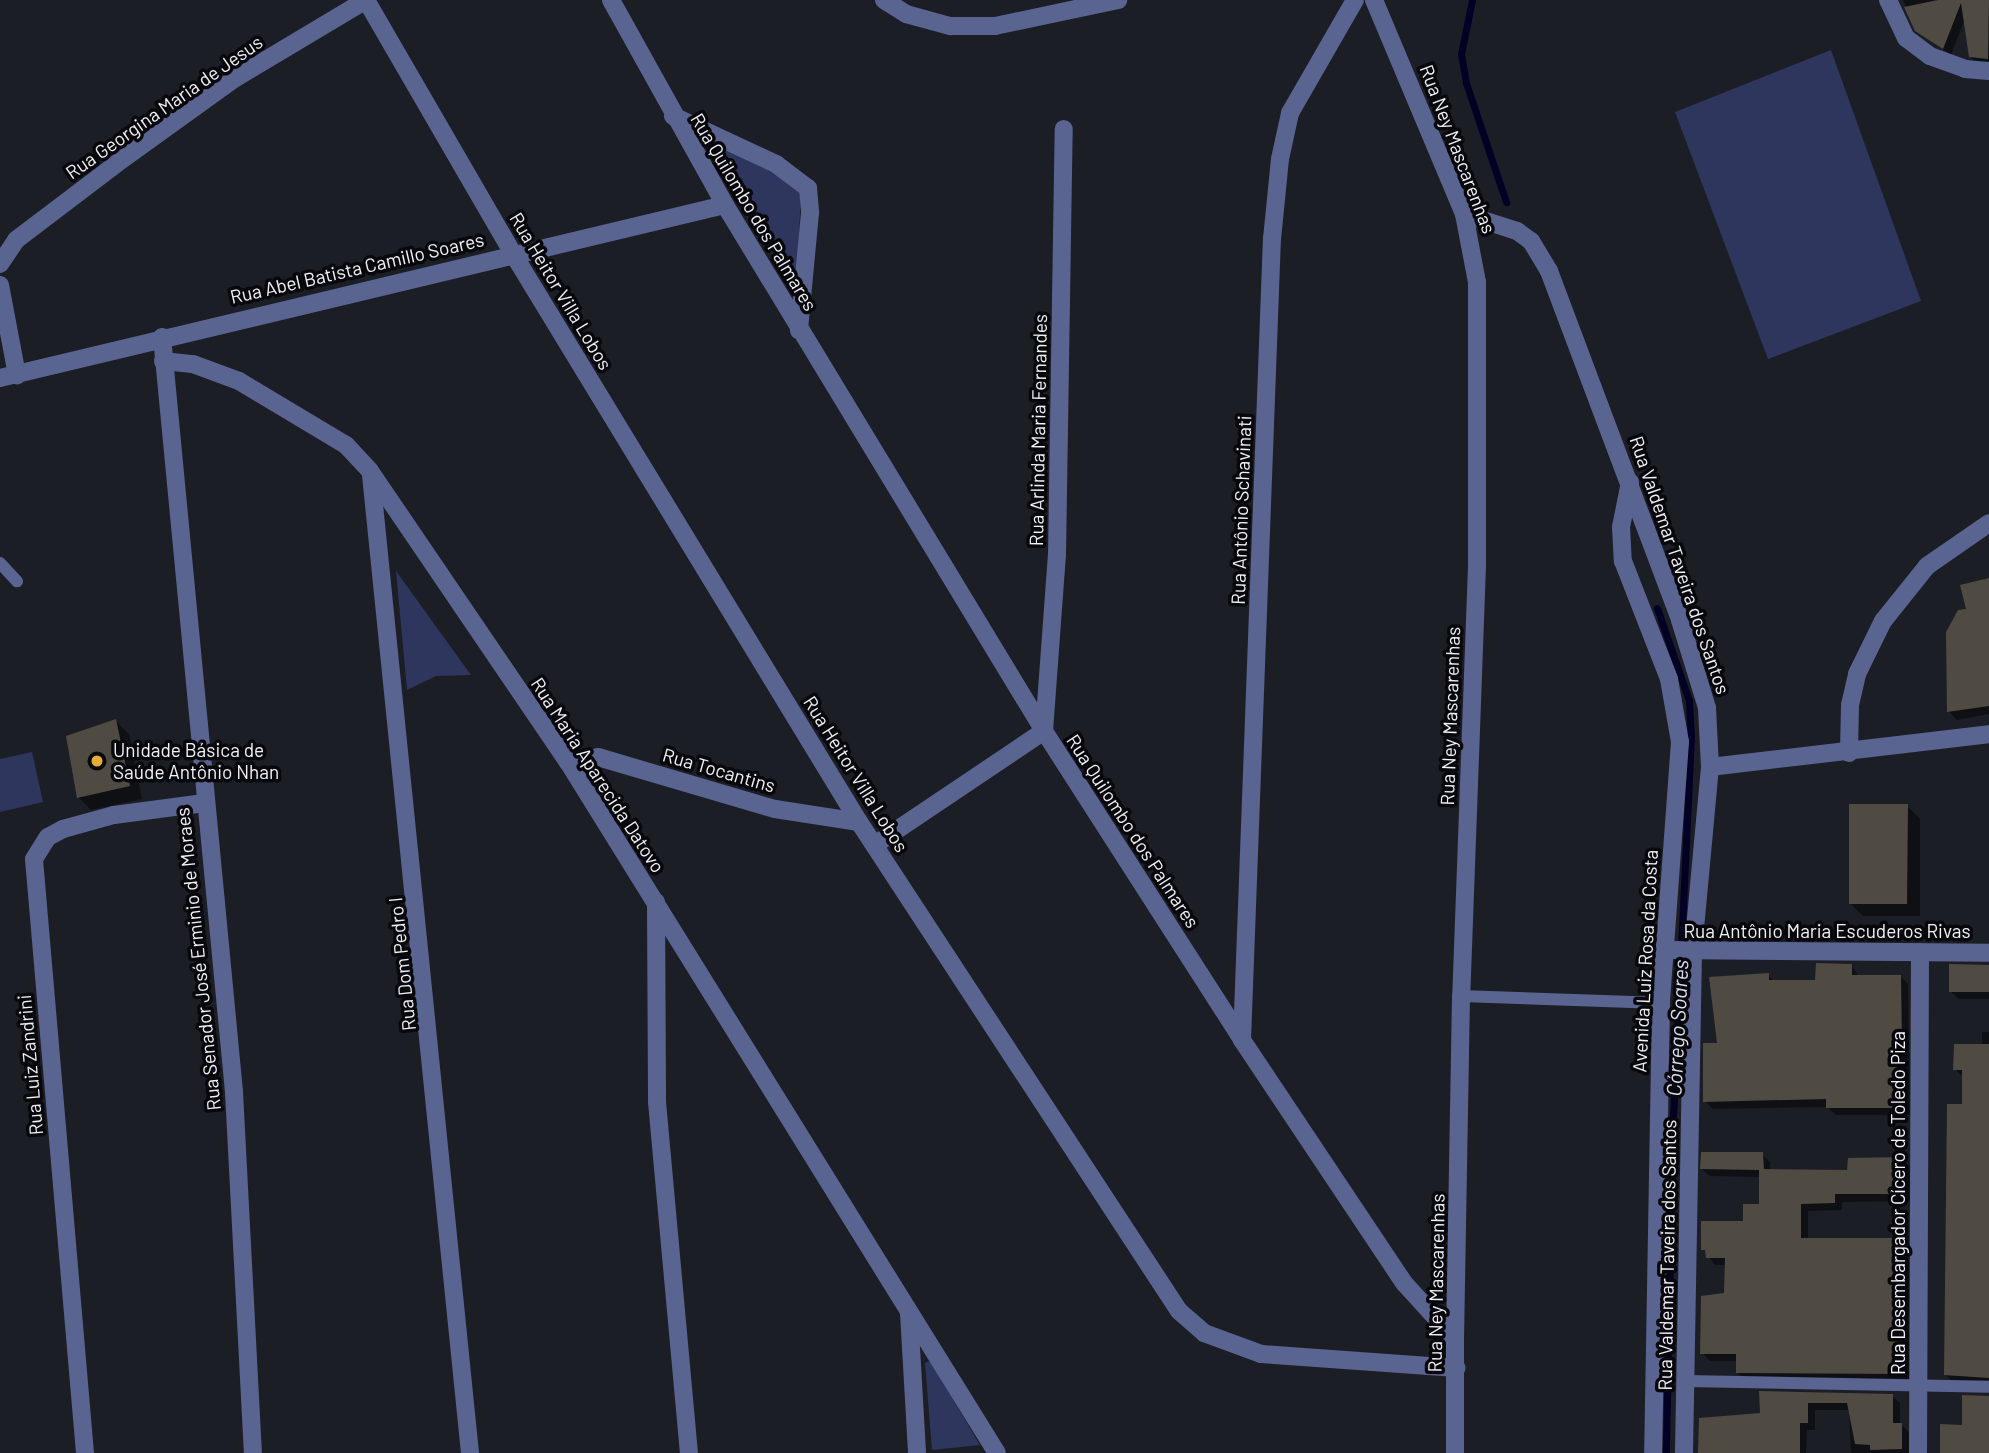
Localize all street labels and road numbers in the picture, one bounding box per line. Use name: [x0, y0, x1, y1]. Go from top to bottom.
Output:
street label: Rua Georgina Maria de Jesus: [61, 30, 267, 184]
street label: Rua Ney Mascarenhas: [1415, 61, 1501, 237]
street label: Rua Quilombo dos Palmares: [686, 109, 822, 315]
street label: Rua Heitor Villa Lobos: [505, 208, 617, 374]
street label: Rua Abel Batista Camillo Soares: [228, 228, 486, 308]
street label: Rua Arlinda Maria Fernandes: [1025, 314, 1051, 546]
street label: Rua Antônio Schavinati: [1226, 415, 1256, 605]
street label: Rua Valdemar Taveira dos Santos: [1625, 433, 1735, 697]
street label: Rua Ney Mascarenhas: [1435, 626, 1465, 806]
street label: Rua Maria Aparecida Datovo: [526, 673, 670, 877]
street label: Rua Heitor Villa Lobos: [799, 692, 913, 856]
street label: Rua Quilombo dos Palmares: [1062, 730, 1204, 932]
street label: Rua Tocantins: [660, 743, 778, 797]
street label: Rua Senador José Erminio de Moraes: [171, 806, 225, 1112]
street label: Avenida Luiz Rosa da Costa: [1628, 849, 1662, 1073]
street label: Rua Dom Pedro I: [384, 896, 420, 1032]
street label: Rua Antônio Maria Escuderos Rivas: [1683, 920, 1971, 942]
street label: Rua Luiz Zandrini: [13, 994, 47, 1136]
street label: Rua Desembargador Cícero de Toledo Piza: [1887, 1031, 1909, 1375]
street label: Rua Valdemar Taveira dos Santos: [1653, 1119, 1681, 1391]
street label: Rua Ney Mascarenhas: [1423, 1193, 1449, 1373]

